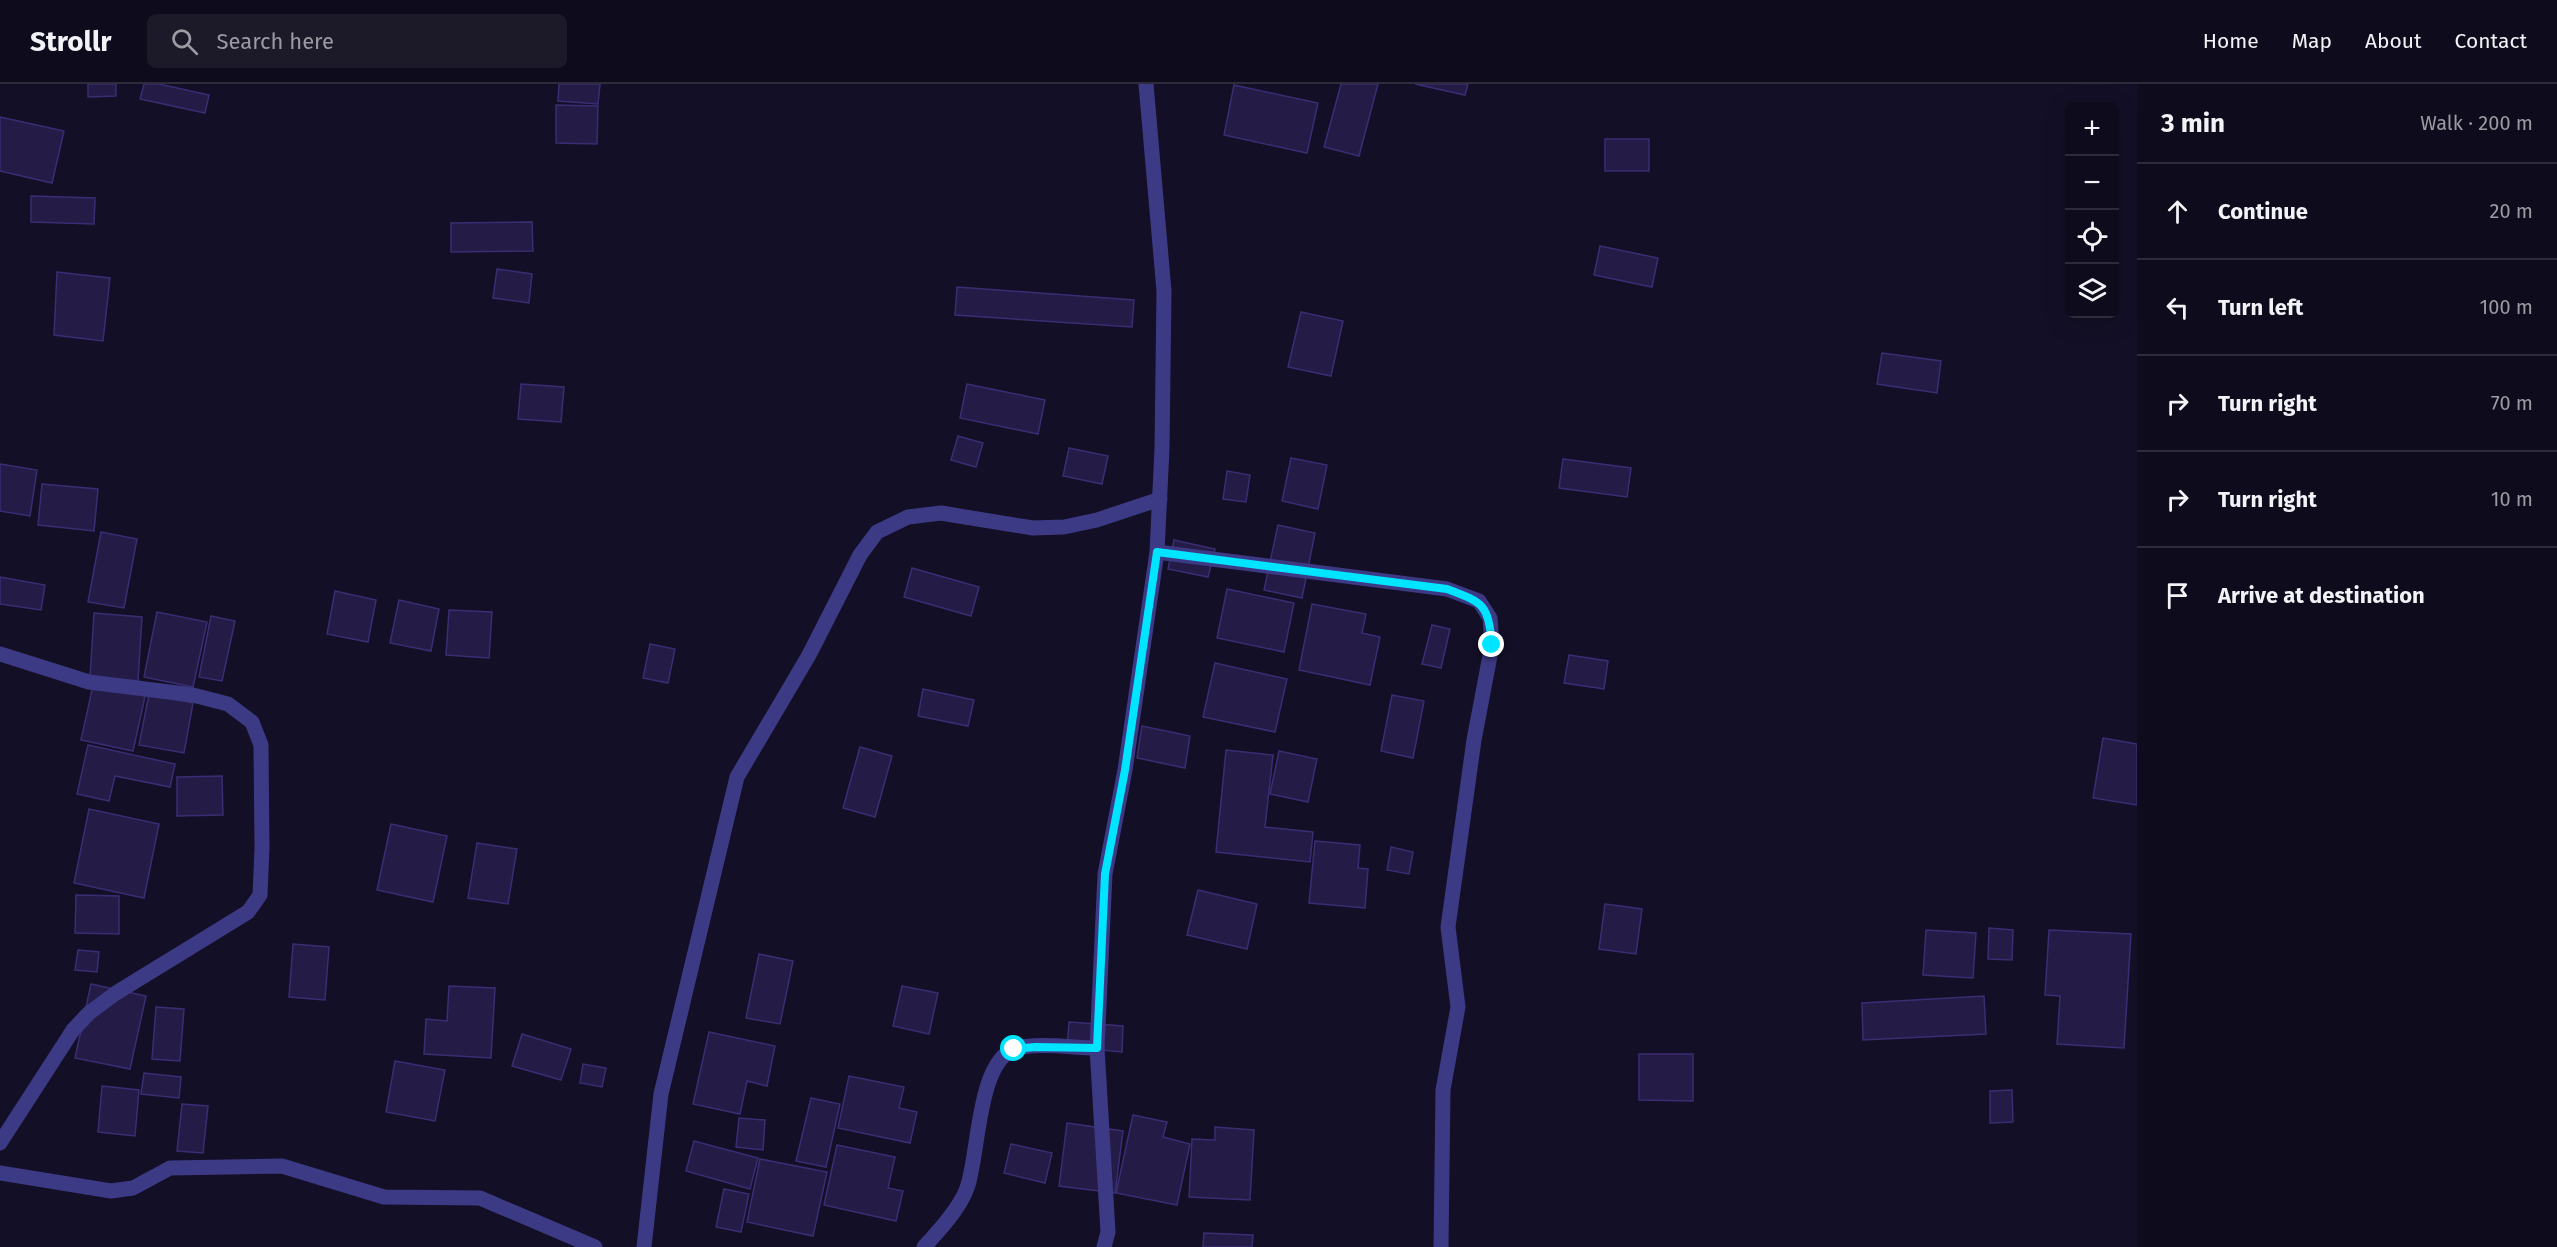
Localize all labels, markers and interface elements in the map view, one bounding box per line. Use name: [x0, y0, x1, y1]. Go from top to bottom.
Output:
search box: [147, 14, 567, 68]
text: Strollr: [30, 25, 111, 58]
icon: search: [168, 25, 201, 58]
text: Search here: [216, 28, 334, 55]
text: Home: [2203, 28, 2259, 54]
text: Map: [2292, 28, 2332, 54]
text: About: [2365, 28, 2422, 54]
text: Contact: [2455, 28, 2527, 54]
map controls: [2065, 102, 2119, 318]
button: +: [2065, 102, 2119, 156]
text: 3 min: [2161, 108, 2225, 139]
text: Walk · 200 m: [2420, 111, 2533, 135]
button: −: [2065, 156, 2119, 210]
icon: ahead: [2161, 195, 2194, 228]
text: Continue: [2218, 198, 2308, 225]
text: 20 m: [2490, 199, 2533, 223]
button: locate: [2065, 210, 2119, 264]
button: layers: [2065, 264, 2119, 318]
icon: left: [2161, 291, 2194, 324]
text: Turn left: [2218, 294, 2303, 321]
text: 100 m: [2480, 295, 2533, 319]
icon: right: [2161, 387, 2194, 420]
text: Turn right: [2218, 390, 2317, 417]
text: 70 m: [2491, 391, 2533, 415]
icon: right: [2161, 483, 2194, 516]
text: Turn right: [2218, 486, 2317, 513]
text: 10 m: [2491, 487, 2533, 511]
icon: arrive: [2161, 579, 2194, 612]
text: Arrive at destination: [2218, 582, 2425, 609]
route end: [1478, 631, 1504, 657]
route start: [1000, 1035, 1026, 1061]

